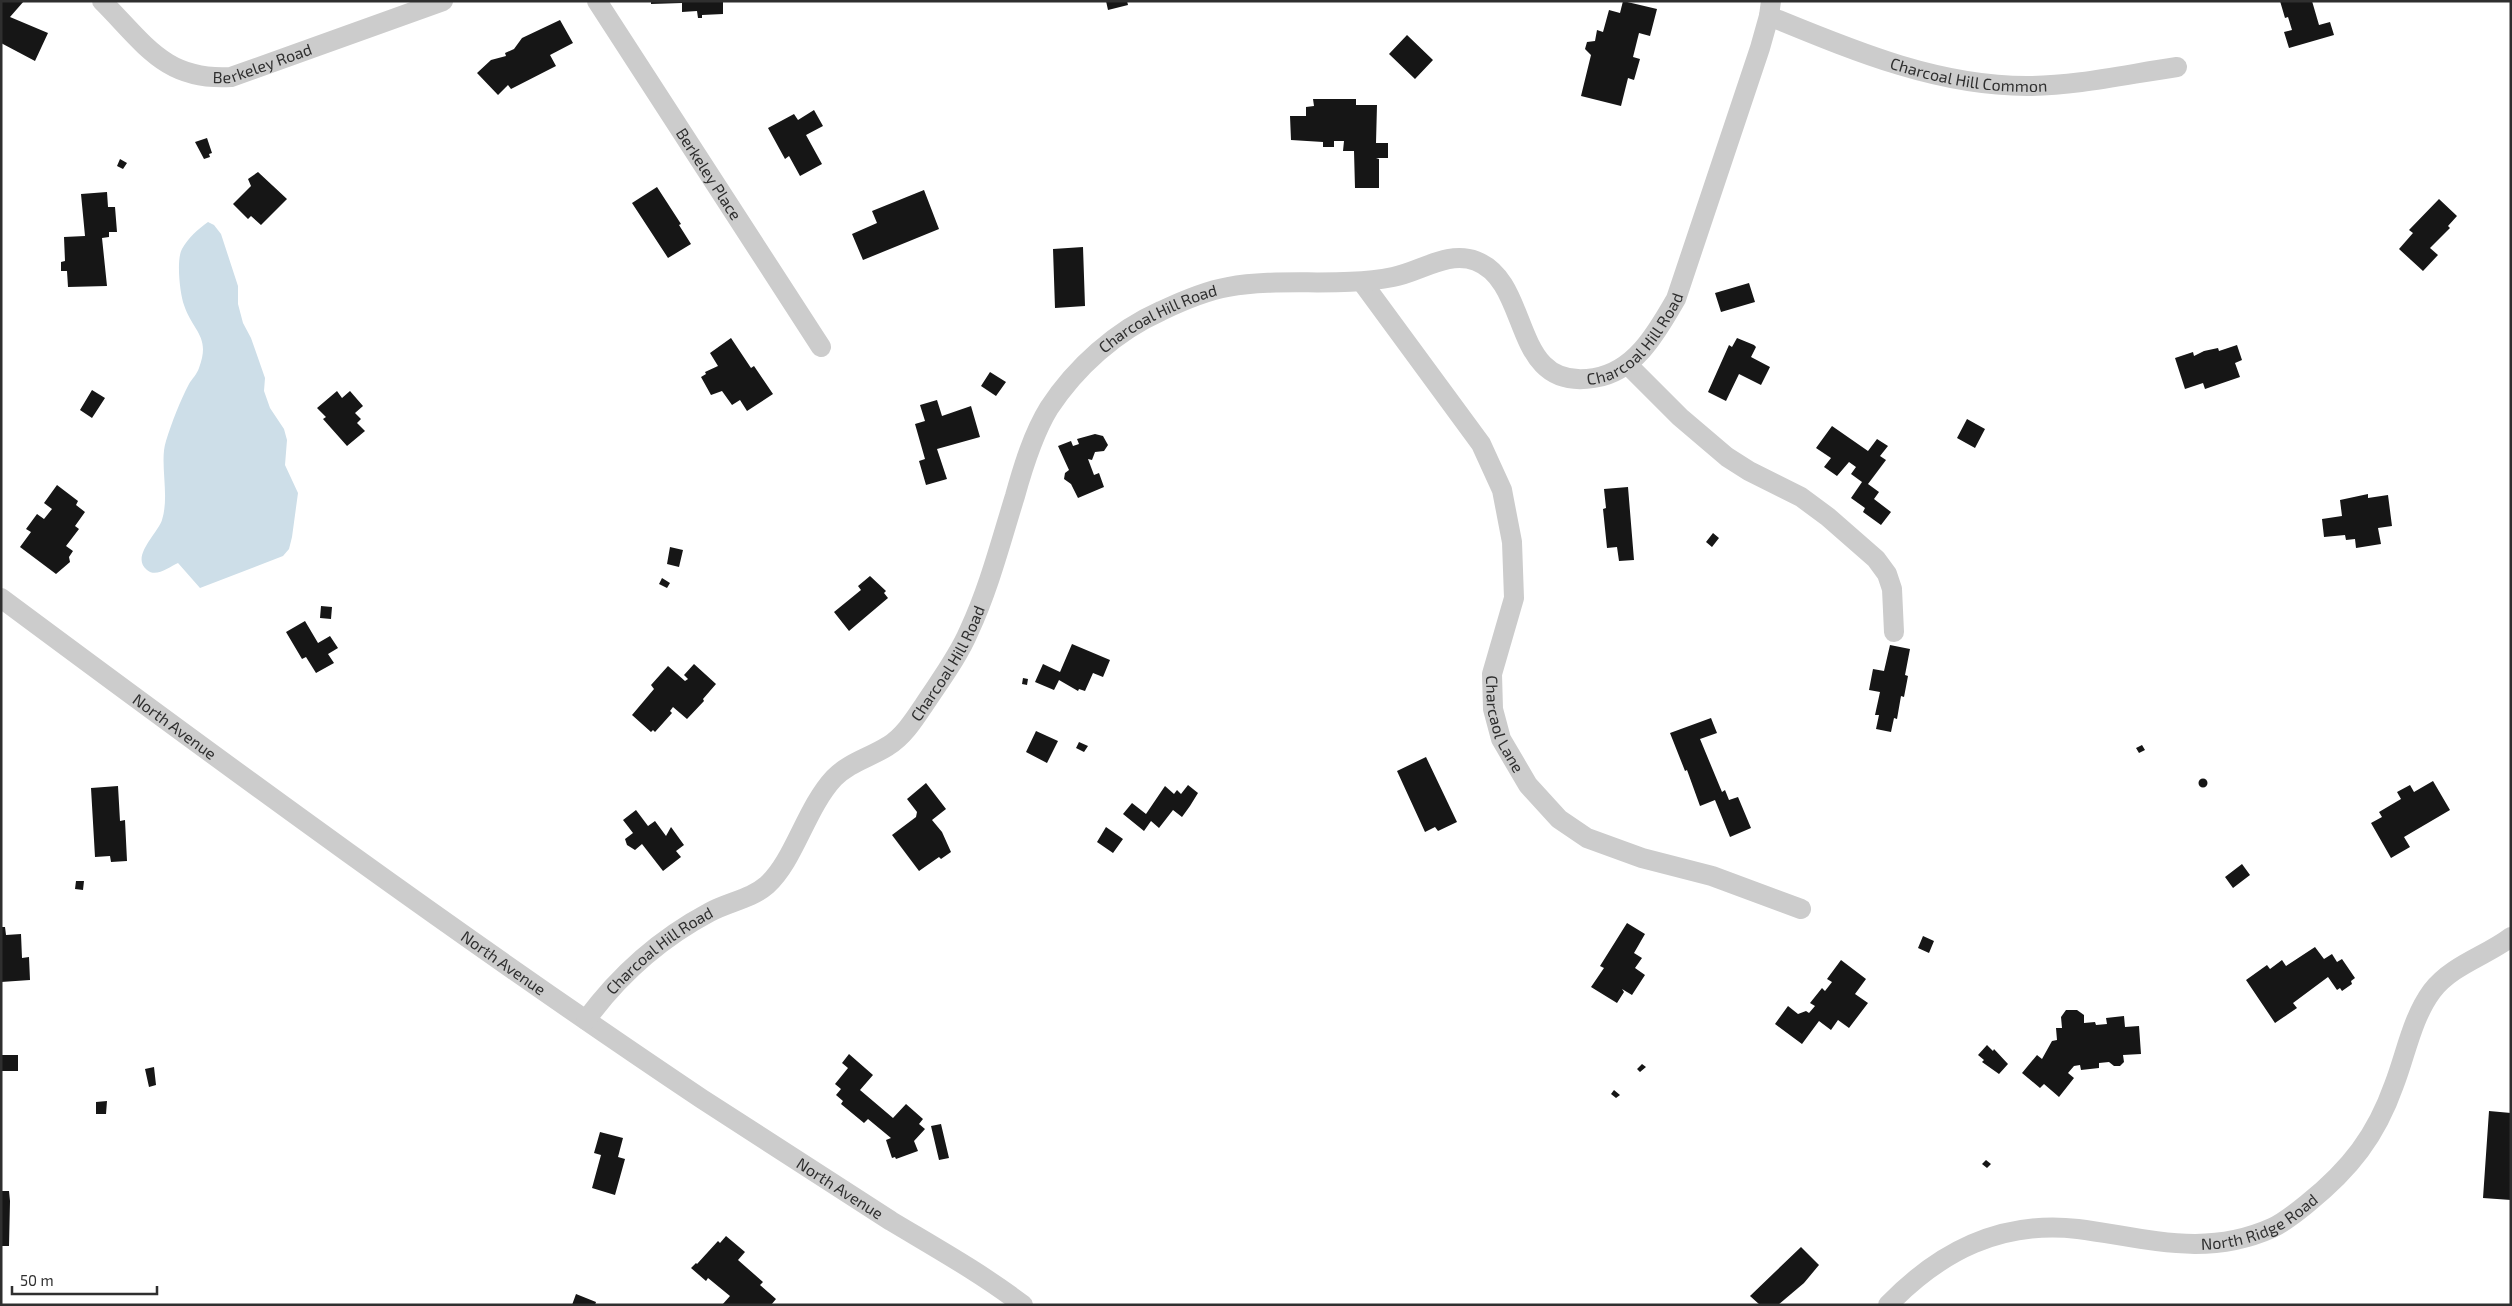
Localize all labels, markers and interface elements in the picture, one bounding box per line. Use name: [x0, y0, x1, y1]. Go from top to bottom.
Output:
street label: Berkeley Road: [212, 39, 314, 86]
street label: Charcoal Hill Common: [1888, 53, 2048, 95]
street label: Berkeley Place: [673, 124, 746, 223]
street label: Charcoal Hill Road: [1094, 280, 1219, 356]
street label: Charcoal Hill Road: [1585, 290, 1686, 388]
street label: Charcoal Hill Road: [906, 603, 988, 725]
street label: Charcaol Lane: [1483, 675, 1528, 776]
street label: North Avenue: [129, 689, 220, 763]
street label: Charcoal Hill Road: [601, 902, 716, 998]
street label: North Avenue: [458, 926, 550, 999]
street label: North Avenue: [793, 1153, 887, 1223]
street label: North Ridge Road: [2200, 1189, 2321, 1253]
scale bar: [12, 1264, 158, 1296]
text: 50 m: [20, 1271, 54, 1289]

